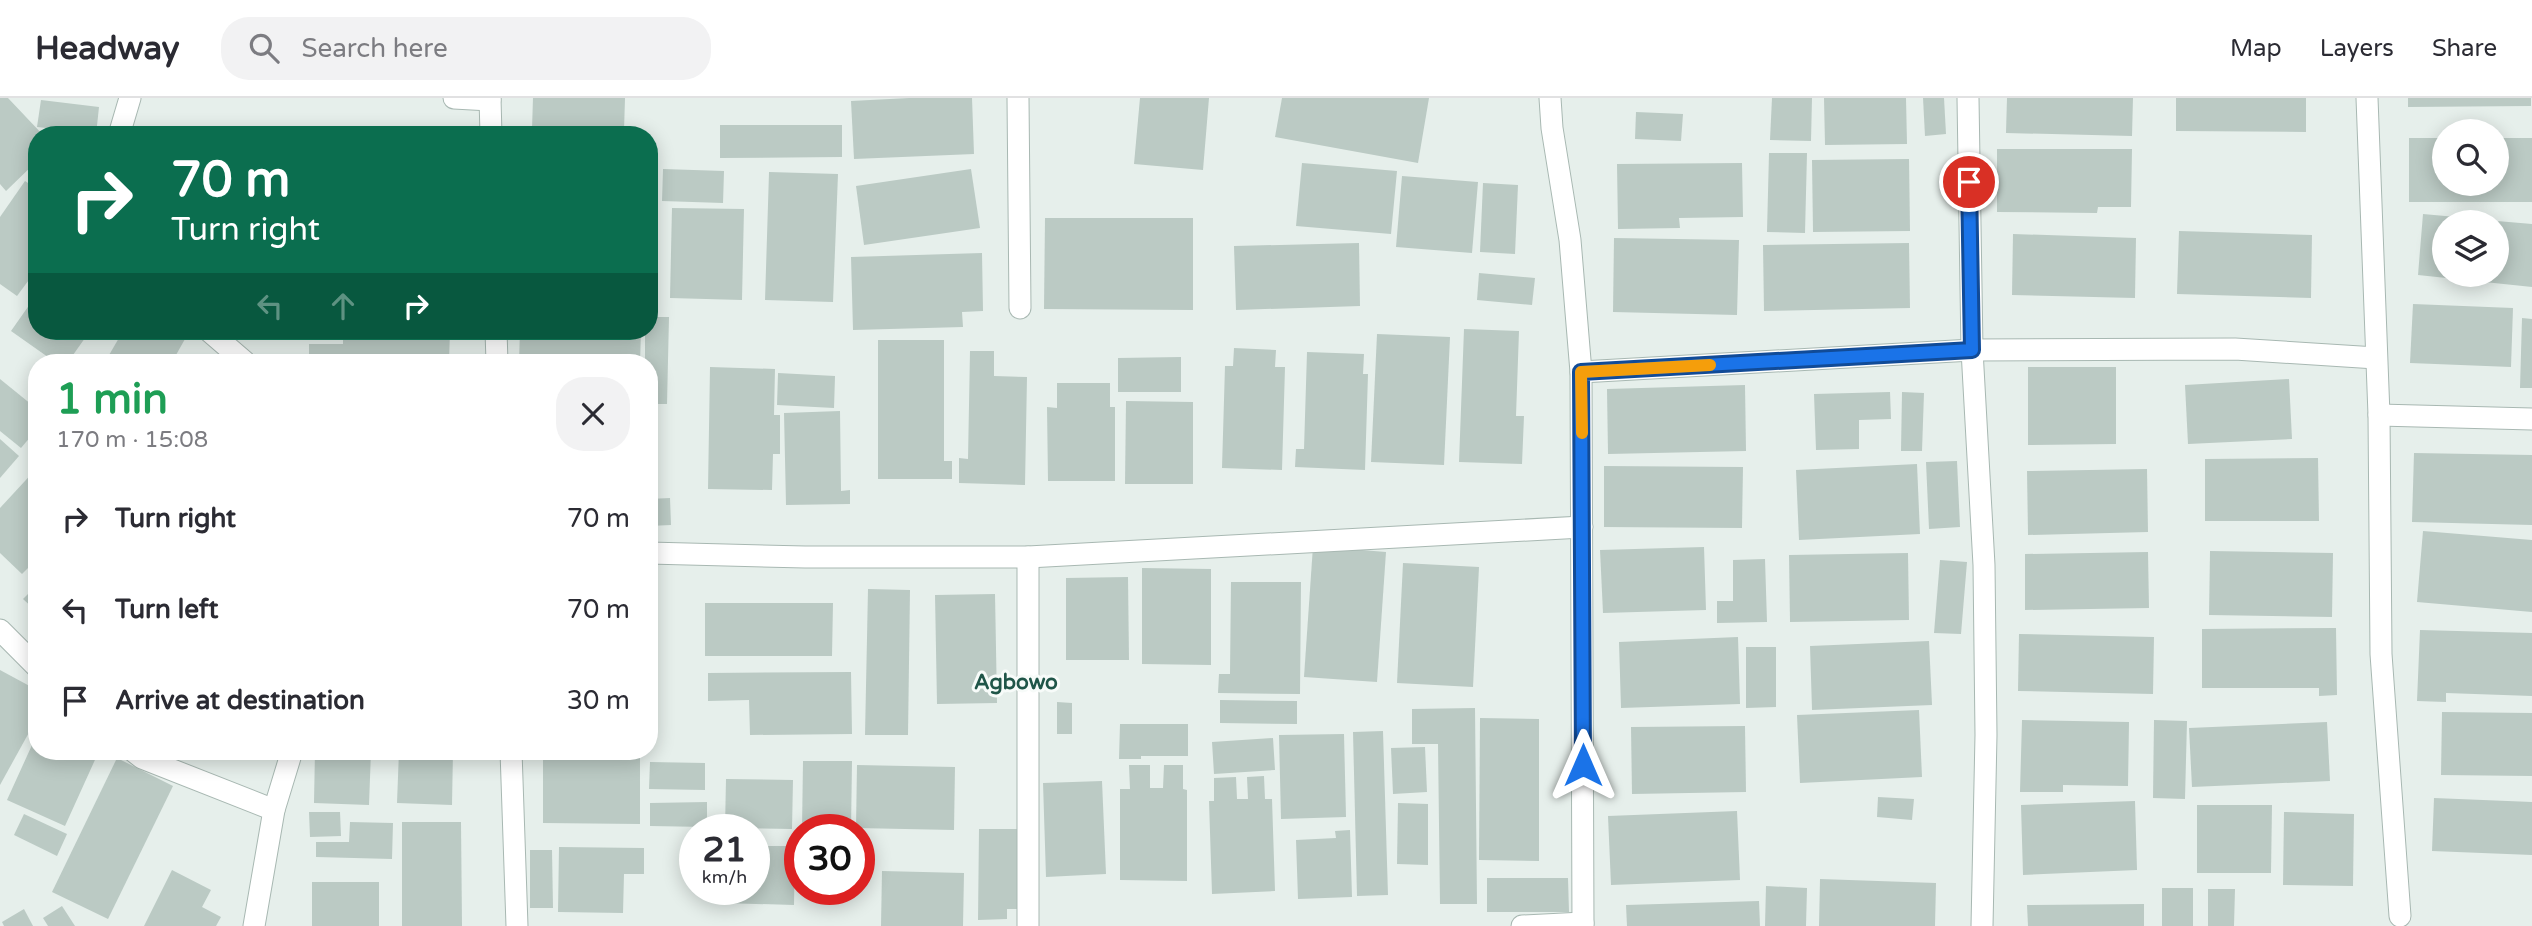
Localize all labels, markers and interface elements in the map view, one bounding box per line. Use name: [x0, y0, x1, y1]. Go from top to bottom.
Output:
search box: [221, 17, 711, 80]
text: Headway: [35, 29, 179, 68]
icon: search: [245, 29, 283, 67]
text: Search here: [301, 33, 448, 64]
text: Map: [2230, 34, 2282, 63]
text: Layers: [2320, 34, 2394, 63]
text: Share: [2432, 34, 2497, 63]
map controls: [2432, 119, 2509, 287]
button: search: [2432, 119, 2509, 196]
text: 70 m: [171, 151, 290, 210]
pin: [1939, 152, 1999, 212]
icon: right: [56, 154, 147, 245]
icon: arrive: [1950, 163, 1988, 201]
button: layers: [2432, 210, 2509, 287]
text: Turn right: [171, 211, 320, 249]
icon: left: [251, 287, 289, 325]
icon: ahead: [324, 287, 362, 325]
icon: right: [397, 287, 435, 325]
text: 1 min: [56, 374, 168, 425]
button: close: [556, 377, 630, 451]
text: 170 m · 15:08: [56, 426, 208, 454]
icon: right: [56, 500, 94, 538]
text: Turn right: [115, 503, 236, 534]
text: 70 m: [567, 503, 630, 534]
icon: left: [56, 591, 94, 629]
text: Turn left: [115, 594, 218, 625]
text: 70 m: [567, 594, 630, 625]
district label: Agbowo: [974, 670, 1058, 695]
icon: arrive: [56, 682, 94, 720]
text: Arrive at destination: [115, 685, 365, 716]
text: 30 m: [567, 685, 630, 716]
position arrow: [1546, 728, 1620, 802]
speed limit sign: 30: [784, 814, 875, 905]
text: 21: [703, 829, 746, 871]
text: km/h: [702, 866, 747, 888]

